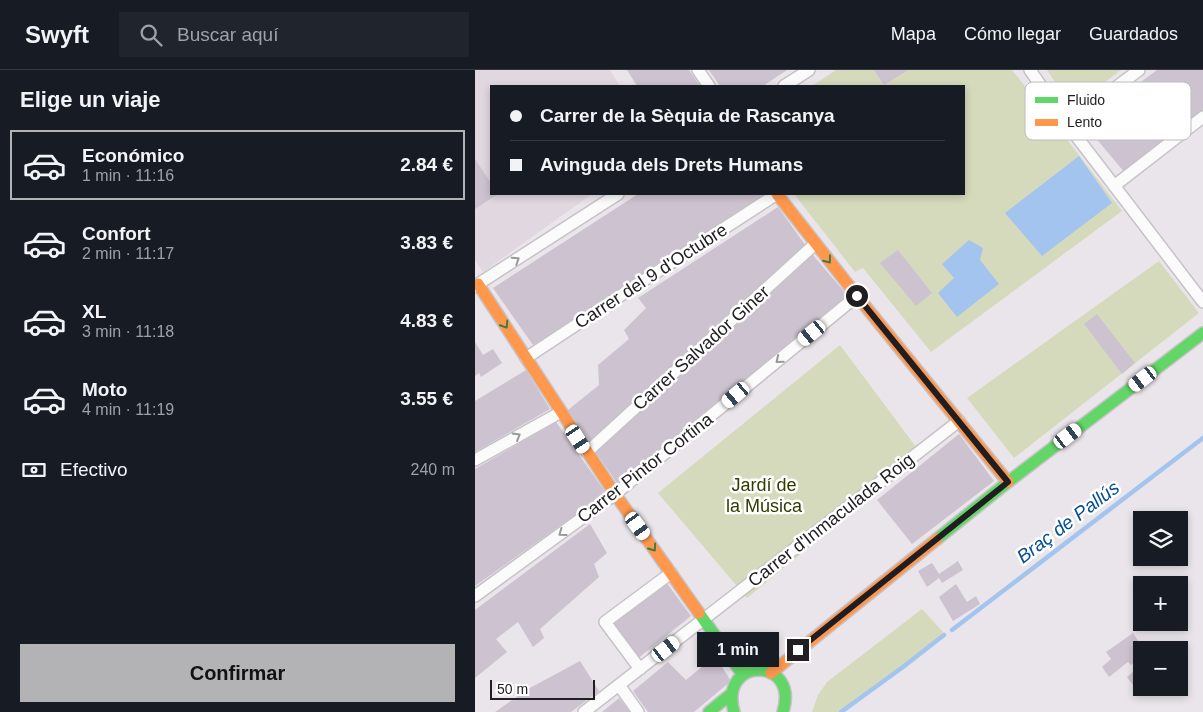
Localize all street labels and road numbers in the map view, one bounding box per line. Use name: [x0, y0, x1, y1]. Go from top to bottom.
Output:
street label: Carrer del 9 d'Octubre: [571, 219, 731, 333]
street label: Carrer Salvador Giner: [629, 282, 773, 414]
street label: Carrer Pintor Cortina: [573, 408, 717, 527]
street label: Carrer d'Inmaculada Roig: [744, 449, 918, 591]

